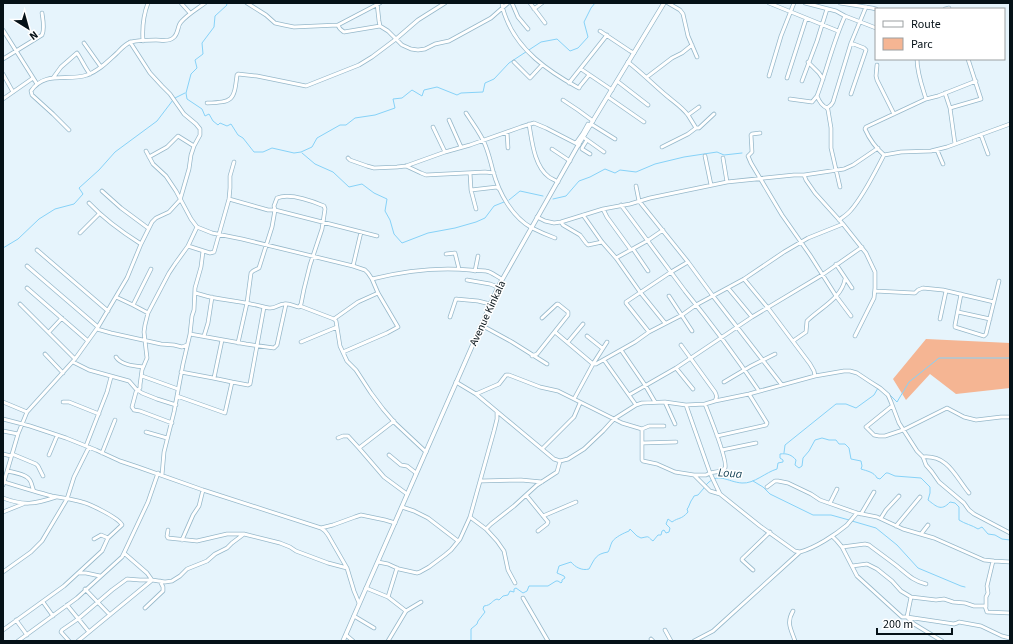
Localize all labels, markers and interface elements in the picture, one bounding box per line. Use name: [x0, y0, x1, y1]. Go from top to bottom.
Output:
north arrow: [8, 8, 48, 48]
legend: [875, 8, 1005, 60]
text: Route: [911, 16, 941, 33]
text: N: [26, 27, 41, 44]
text: Parc: [911, 36, 933, 53]
street label: Avenue Kinkala: [466, 278, 509, 348]
water label: Loua: [717, 464, 743, 483]
scale bar: [877, 610, 952, 636]
text: 200 m: [883, 616, 913, 633]

